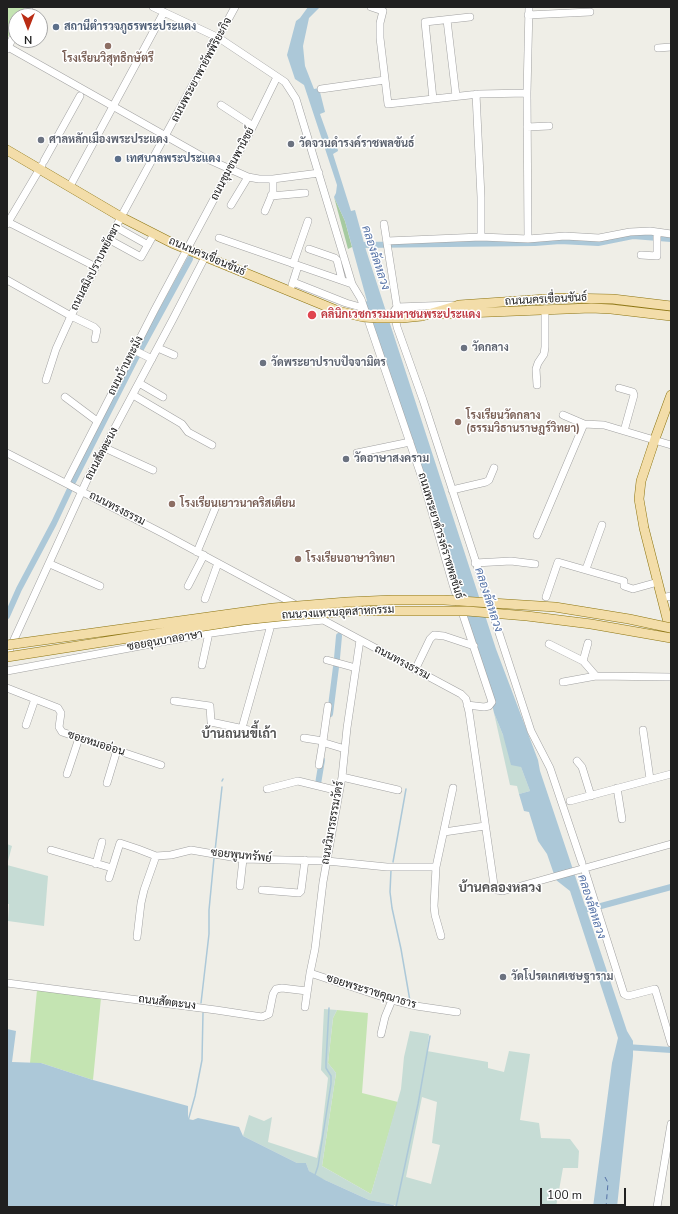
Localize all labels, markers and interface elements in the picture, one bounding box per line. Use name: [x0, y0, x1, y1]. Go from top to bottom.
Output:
north arrow: [8, 8, 48, 48]
street label: ถนนพระยาพายัพพิริยะกิจ: [169, 15, 235, 125]
place label: สถานีตำรวจภูธรพระประแดง: [64, 20, 196, 34]
marker: สถานีตำรวจภูธรพระประแดง: [51, 22, 61, 32]
text: N: [24, 32, 32, 47]
marker: โรงเรียนวิสุทธิกษัตรี: [103, 41, 113, 51]
place label: โรงเรียนวิสุทธิกษัตรี: [62, 52, 154, 66]
street label: ถนนชุมชนพานิชย์: [208, 125, 258, 203]
place label: ศาลหลักเมืองพระประแดง: [49, 133, 168, 147]
marker: ศาลหลักเมืองพระประแดง: [36, 135, 46, 145]
place label: วัดจวนดำรงค์ราชพลขันธ์: [299, 137, 414, 151]
marker: วัดจวนดำรงค์ราชพลขันธ์: [286, 139, 296, 149]
place label: เทศบาลพระประแดง: [126, 152, 221, 166]
marker: เทศบาลพระประแดง: [113, 154, 123, 164]
street label: ถนนสมิงปราบพยัคฆา: [68, 221, 124, 313]
water label: คลองลัดหลวง: [358, 224, 392, 292]
street label: ถนนนครเขื่อนขันธ์: [167, 235, 247, 279]
street label: ถนนนครเขื่อนขันธ์: [505, 291, 587, 309]
place label: คลินิกเวชกรรมมหาชนพระประแดง: [321, 308, 481, 322]
marker: คลินิกเวชกรรมมหาชนพระประแดง: [306, 309, 318, 321]
street label: ถนนบ้านทะมัง: [105, 334, 147, 398]
place label: วัดกลาง: [472, 341, 509, 355]
marker: วัดกลาง: [459, 343, 469, 353]
place label: วัดพระยาปราบปัจจามิตร: [271, 356, 386, 370]
marker: วัดพระยาปราบปัจจามิตร: [258, 358, 268, 368]
place label: โรงเรียนวัดกลาง (ธรรมวิธานราษฎร์วิทยา): [466, 409, 580, 435]
marker: โรงเรียนวัดกลาง (ธรรมวิธานราษฎร์วิทยา): [453, 417, 463, 427]
street label: ถนนสัตตะนง: [83, 425, 121, 483]
place label: วัดอาษาสงคราม: [354, 452, 429, 466]
marker: วัดอาษาสงคราม: [341, 454, 351, 464]
street label: ถนนพระยาดำรงค์ราชพลขันธ์: [415, 471, 465, 601]
street label: ถนนทรงธรรม: [87, 489, 147, 529]
place label: โรงเรียนเยาวนาคริสเตียน: [180, 497, 295, 511]
marker: โรงเรียนเยาวนาคริสเตียน: [167, 499, 177, 509]
place label: โรงเรียนอาษาวิทยา: [306, 552, 395, 566]
marker: โรงเรียนอาษาวิทยา: [293, 554, 303, 564]
water label: คลองลัดหลวง: [471, 566, 505, 634]
street label: ถนนวงแหวนอุตสาหกรรม: [281, 603, 395, 623]
street label: ซอยอุนบาลอาษา: [126, 628, 204, 654]
street label: ถนนทรงธรรม: [372, 643, 432, 683]
district label: บ้านถนนขี้เถ้า: [201, 727, 277, 743]
street label: ซอยหมออ่อน: [66, 729, 126, 759]
street label: ถนนวิมารธรรมวัตร์: [319, 780, 347, 866]
street label: ซอยพูนทรัพย์: [210, 846, 272, 866]
water label: คลองลัดหลวง: [574, 873, 608, 941]
district label: บ้านคลองหลวง: [459, 881, 541, 897]
place label: วัดโปรดเกศเชษฐาราม: [511, 970, 613, 984]
street label: ซอยพระราชคุณาธาร: [324, 972, 418, 1012]
marker: วัดโปรดเกศเชษฐาราม: [498, 972, 508, 982]
street label: ถนนสัตตะนง: [137, 993, 197, 1013]
scale bar: [542, 1180, 628, 1206]
text: 100 m: [547, 1187, 582, 1203]

